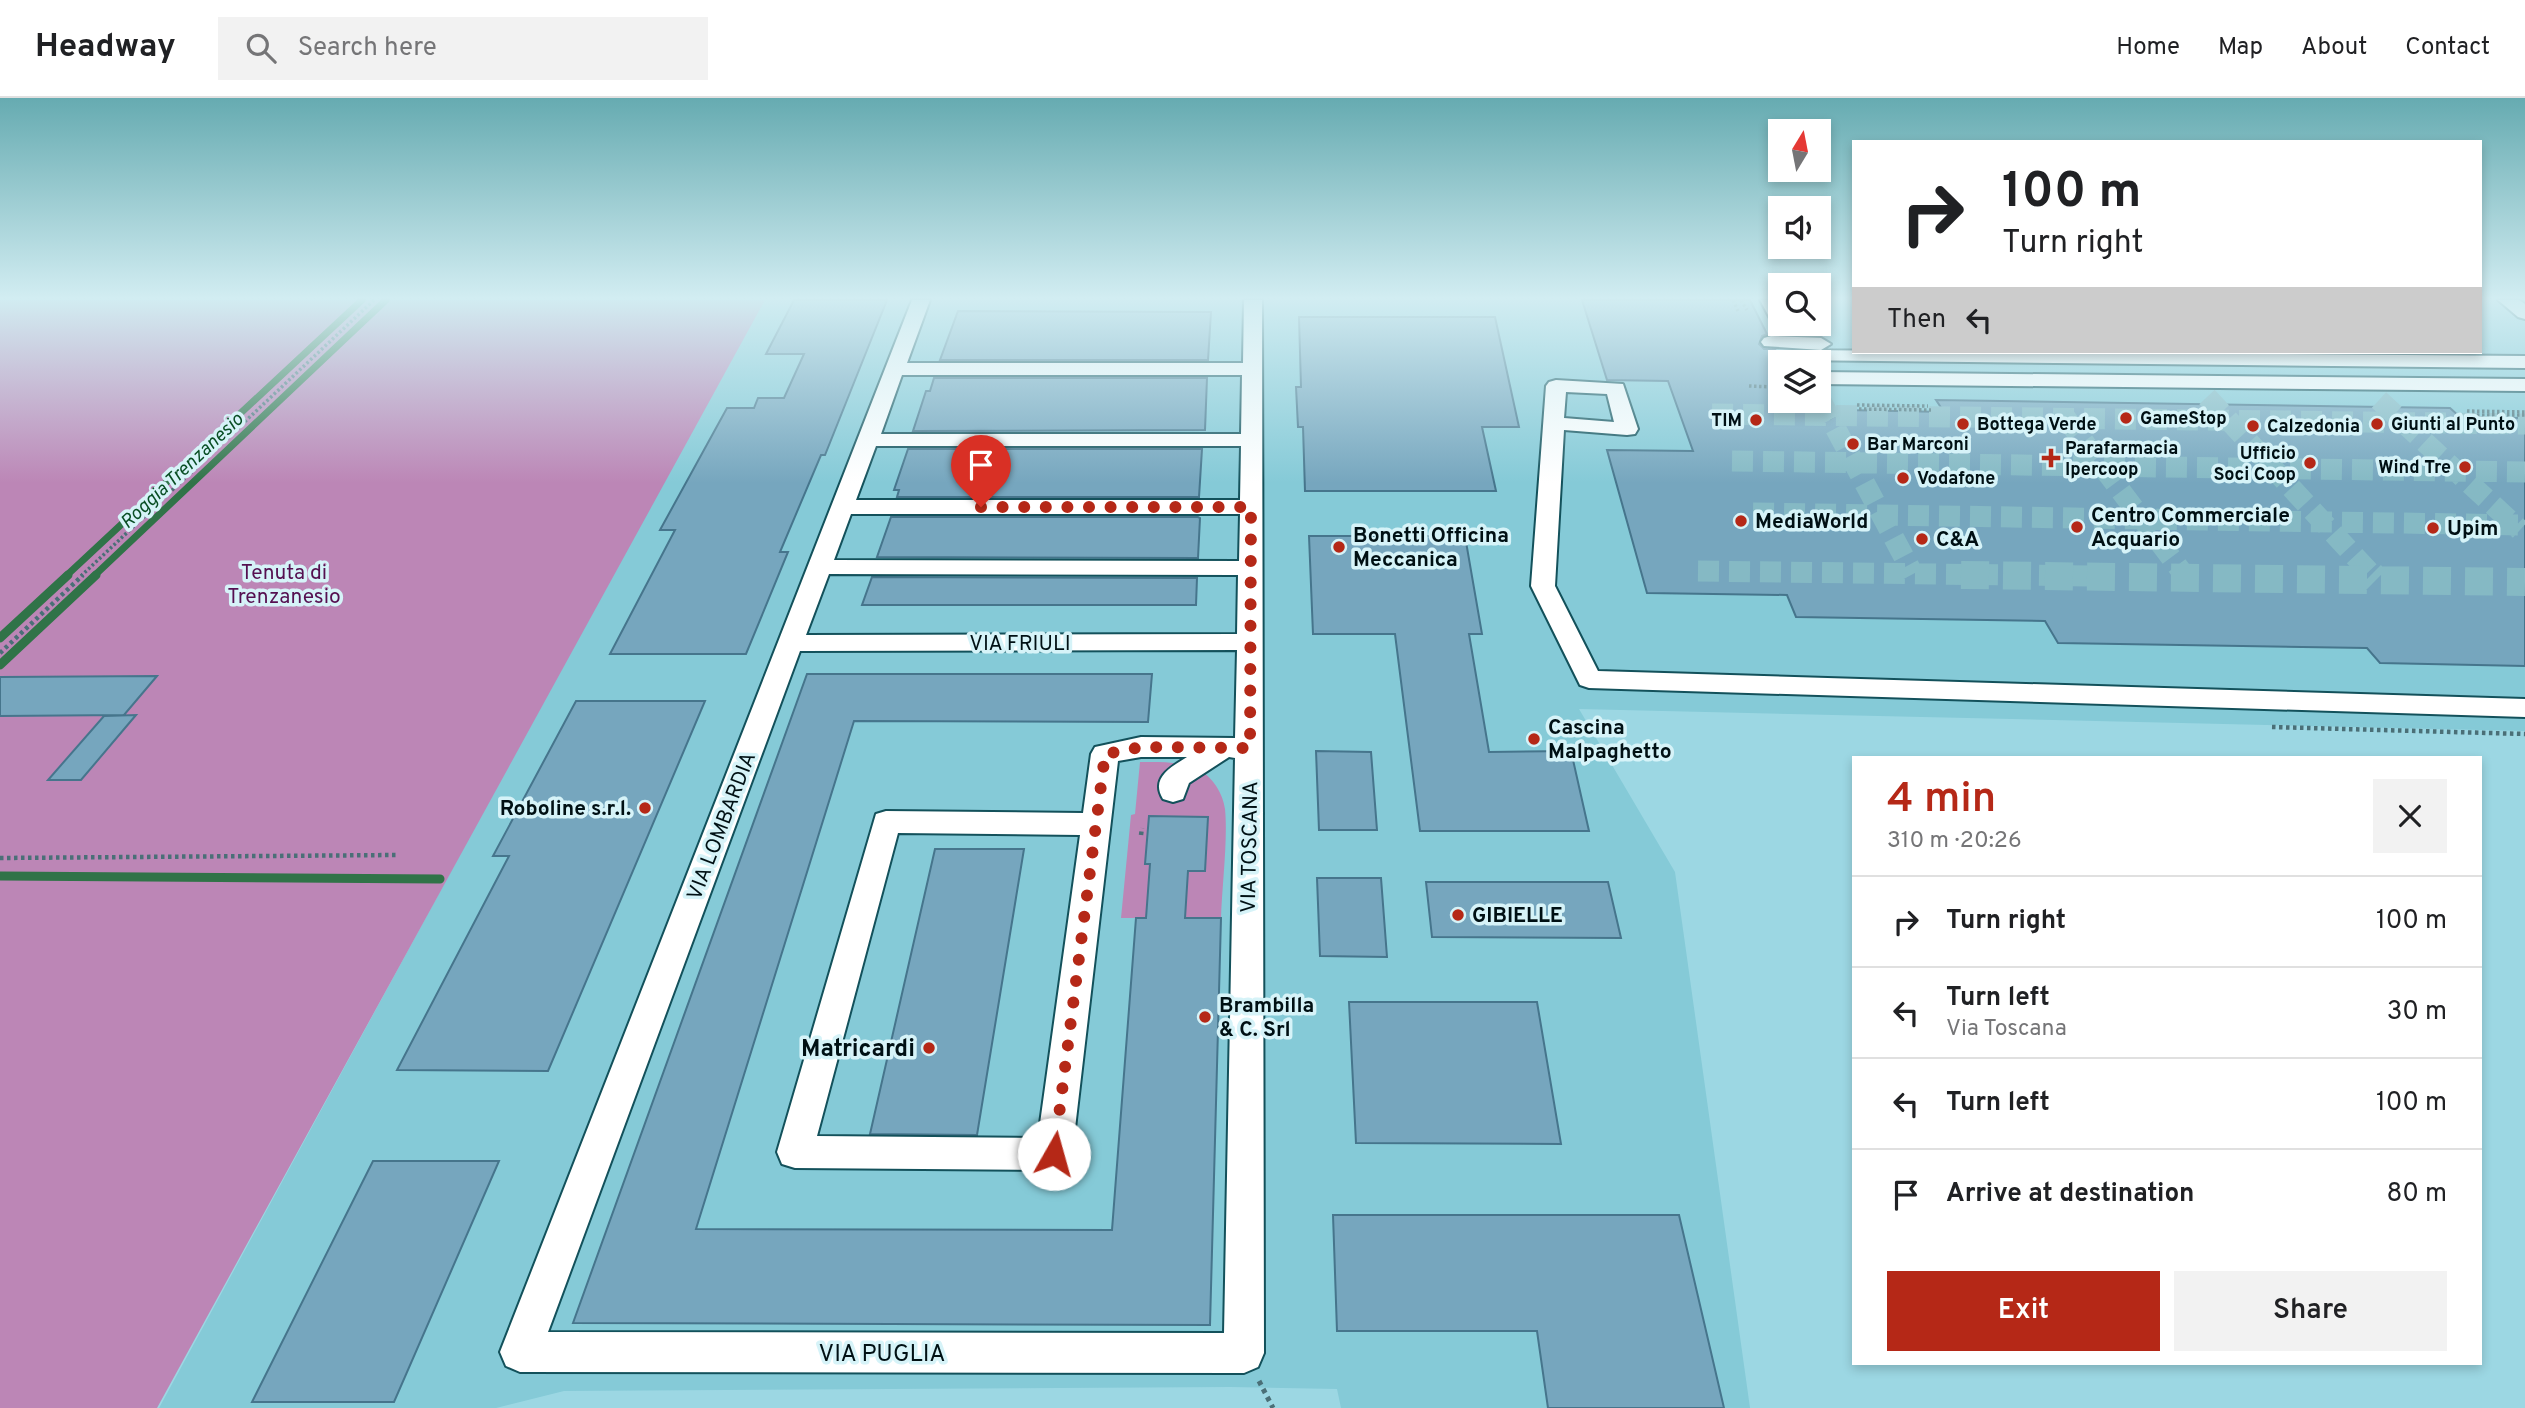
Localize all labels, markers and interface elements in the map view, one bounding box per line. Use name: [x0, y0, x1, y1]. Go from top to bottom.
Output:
search box: [218, 17, 708, 80]
text: Headway: [35, 27, 176, 69]
icon: search: [242, 29, 280, 67]
text: Search here: [298, 32, 437, 65]
text: Home: [2116, 33, 2180, 63]
text: Map: [2218, 33, 2263, 63]
text: About: [2301, 33, 2367, 63]
text: Contact: [2405, 33, 2490, 63]
north arrow: [1768, 119, 1830, 182]
map controls: [1768, 119, 1831, 413]
text: 100 m: [2002, 163, 2141, 225]
icon: right: [1887, 168, 1978, 259]
button: sound: [1768, 196, 1831, 259]
text: Turn right: [2002, 224, 2144, 264]
button: search: [1768, 273, 1831, 336]
icon: left: [1960, 301, 1998, 339]
text: Then: [1887, 304, 1946, 337]
button: layers: [1768, 350, 1831, 413]
water label: Roggia Trenzanesio: [116, 408, 250, 535]
place label: GameStop: [2140, 408, 2227, 431]
place label: TIM: [1711, 410, 1742, 433]
marker: GameStop: [2118, 410, 2134, 426]
marker: TIM: [1748, 412, 1764, 428]
place label: Bottega Verde: [1977, 414, 2096, 437]
place label: Giunti al Punto: [2391, 414, 2515, 437]
marker: Bottega Verde: [1955, 416, 1971, 432]
place label: Calzedonia: [2267, 416, 2360, 439]
marker: Giunti al Punto: [2369, 416, 2385, 432]
marker: Calzedonia: [2245, 418, 2261, 434]
place label: Bar Marconi: [1867, 434, 1969, 457]
pin: [951, 435, 1011, 507]
marker: Bar Marconi: [1845, 436, 1861, 452]
place label: Parafarmacia Ipercoop: [2065, 438, 2178, 482]
place label: Ufficio Soci Coop: [2213, 443, 2296, 487]
icon: arrive: [962, 446, 1000, 484]
marker: Parafarmacia Ipercoop: [2043, 450, 2059, 466]
marker: Ufficio Soci Coop: [2302, 455, 2318, 471]
place label: Wind Tre: [2378, 457, 2451, 480]
marker: Wind Tre: [2457, 459, 2473, 475]
place label: Vodafone: [1917, 468, 1995, 491]
marker: Vodafone: [1895, 470, 1911, 486]
place label: Centro Commerciale Acquario: [2091, 503, 2290, 554]
place label: MediaWorld: [1755, 509, 1868, 536]
marker: MediaWorld: [1733, 513, 1749, 529]
place label: Upim: [2447, 516, 2498, 543]
marker: Centro Commerciale Acquario: [2069, 519, 2085, 535]
marker: Upim: [2425, 520, 2441, 536]
place label: Bonetti Officina Meccanica: [1353, 523, 1509, 574]
place label: C&A: [1936, 527, 1979, 554]
marker: C&A: [1914, 531, 1930, 547]
marker: Bonetti Officina Meccanica: [1331, 539, 1347, 555]
park label: Tenuta di Trenzanesio: [227, 560, 341, 611]
street label: VIA FRIULI: [969, 631, 1071, 658]
place label: Cascina Malpaghetto: [1548, 715, 1672, 766]
marker: Cascina Malpaghetto: [1526, 731, 1542, 747]
street label: VIA LOMBARDIA: [682, 749, 763, 904]
text: 4 min: [1887, 774, 1996, 827]
button: close: [2373, 779, 2447, 853]
street label: VIA TOSCANA: [1236, 781, 1265, 913]
place label: Roboline s.r.l.: [500, 796, 631, 823]
marker: Roboline s.r.l.: [637, 800, 653, 816]
text: 310 m · 20:26: [1887, 827, 2022, 856]
place label: GIBIELLE: [1472, 903, 1563, 930]
icon: right: [1887, 903, 1925, 941]
text: Turn right: [1946, 905, 2066, 938]
text: 100 m: [2376, 905, 2447, 938]
marker: GIBIELLE: [1450, 907, 1466, 923]
text: Turn left: [1946, 982, 2050, 1015]
place label: Brambilla & C. Srl: [1219, 993, 1314, 1044]
icon: left: [1887, 994, 1925, 1032]
text: 30 m: [2387, 996, 2447, 1029]
marker: Brambilla & C. Srl: [1197, 1009, 1213, 1025]
text: Via Toscana: [1946, 1015, 2067, 1044]
place label: Matricardi: [801, 1035, 915, 1065]
marker: Matricardi: [921, 1040, 937, 1056]
icon: left: [1887, 1085, 1925, 1123]
text: Turn left: [1946, 1087, 2050, 1120]
text: 100 m: [2376, 1087, 2447, 1120]
position arrow: [1017, 1117, 1091, 1191]
icon: arrive: [1887, 1176, 1925, 1214]
text: Arrive at destination: [1946, 1178, 2194, 1211]
text: 80 m: [2387, 1178, 2447, 1211]
button: Exit: [1887, 1271, 2160, 1351]
button: Share: [2174, 1271, 2447, 1351]
street label: VIA PUGLIA: [819, 1340, 945, 1370]

